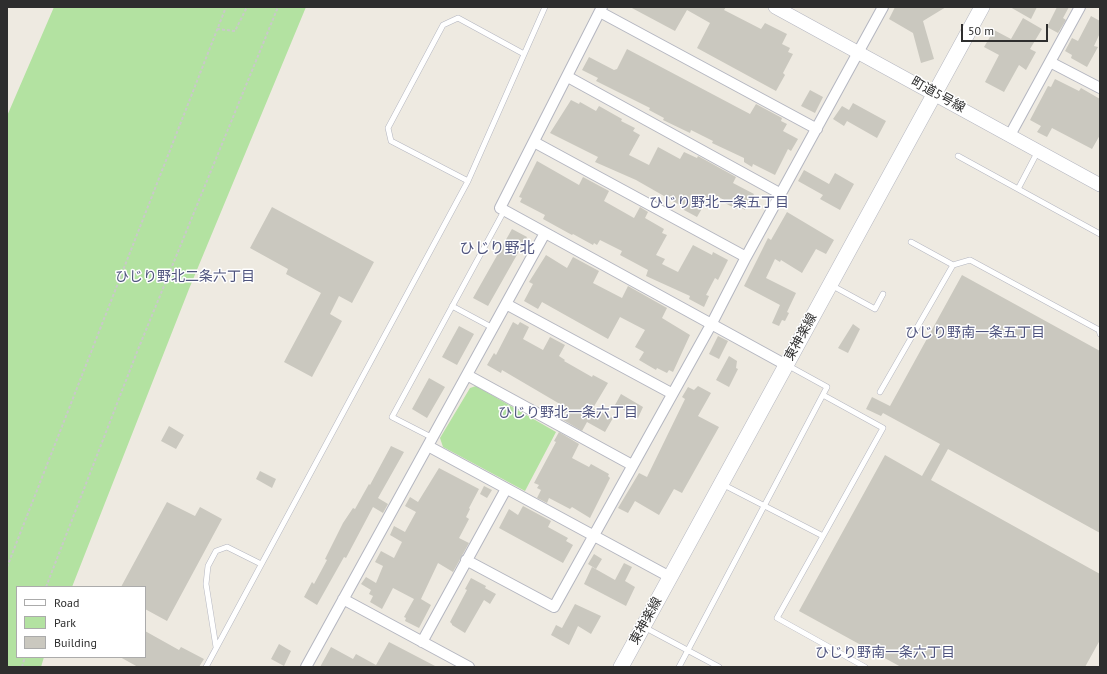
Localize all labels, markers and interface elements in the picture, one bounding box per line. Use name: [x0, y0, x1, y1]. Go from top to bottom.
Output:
scale bar: [963, 16, 1050, 42]
text: 50 m: [968, 23, 994, 38]
street label: 町道5号線: [908, 74, 968, 116]
district label: ひじり野北一条五丁目: [649, 195, 789, 211]
district label: ひじり野北: [460, 240, 534, 258]
district label: ひじり野北二条六丁目: [115, 269, 255, 285]
street label: 東神楽線: [782, 310, 820, 364]
district label: ひじり野南一条五丁目: [905, 325, 1045, 341]
district label: ひじり野北一条六丁目: [498, 405, 638, 421]
legend: [16, 586, 146, 658]
street label: 東神楽線: [627, 594, 665, 648]
text: Road: [54, 595, 79, 610]
text: Park: [54, 615, 76, 630]
text: Building: [54, 635, 97, 650]
district label: ひじり野南一条六丁目: [815, 645, 955, 661]

